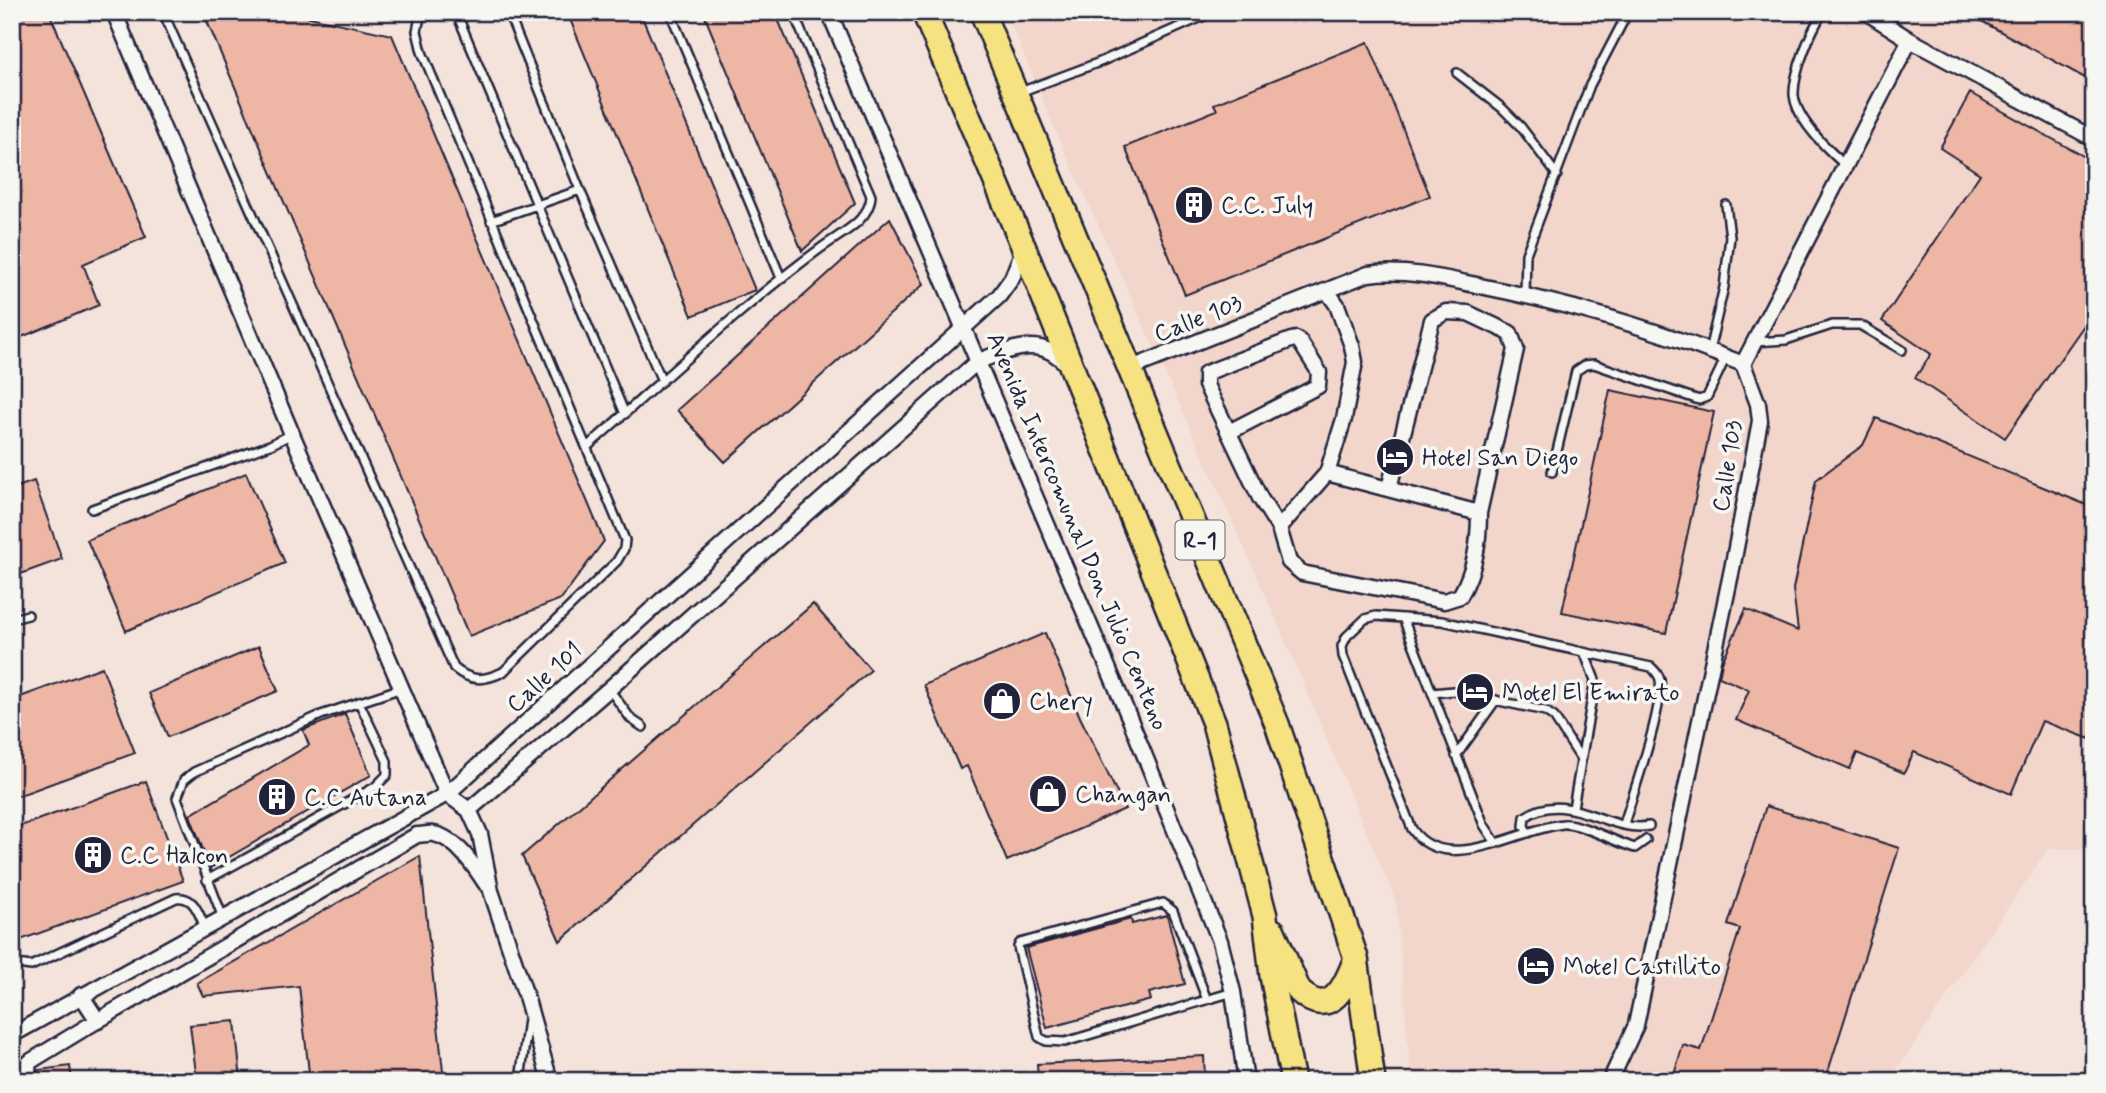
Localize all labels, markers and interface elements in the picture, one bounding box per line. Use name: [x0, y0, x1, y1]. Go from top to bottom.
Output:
building icon: C.C. July: [1173, 184, 1215, 226]
place label: C.C. July: [1221, 191, 1313, 222]
street label: Calle 103: [1150, 288, 1247, 350]
street label: Avenida Intercomunal Don Julio Centeno: [978, 328, 1175, 735]
street label: Calle 103: [1706, 418, 1751, 514]
hotel icon: Hotel San Diego: [1374, 436, 1416, 478]
place label: Hotel San Diego: [1422, 443, 1578, 474]
road number: R-1: [1176, 520, 1224, 560]
street label: Calle 101: [500, 636, 590, 720]
hotel icon: Motel El Emirato: [1454, 671, 1496, 713]
place label: Motel El Emirato: [1502, 678, 1680, 709]
shop icon: Chery: [981, 680, 1023, 722]
place label: Chery: [1029, 687, 1093, 718]
shop icon: Changan: [1027, 773, 1069, 815]
building icon: C.C Autana: [256, 776, 298, 818]
place label: Changan: [1075, 780, 1171, 811]
place label: C.C Autana: [304, 783, 427, 814]
building icon: C.C Halcon: [72, 834, 114, 876]
place label: C.C Halcon: [120, 841, 228, 872]
hotel icon: Motel Castillito: [1515, 945, 1557, 987]
place label: Motel Castillito: [1563, 952, 1721, 983]

